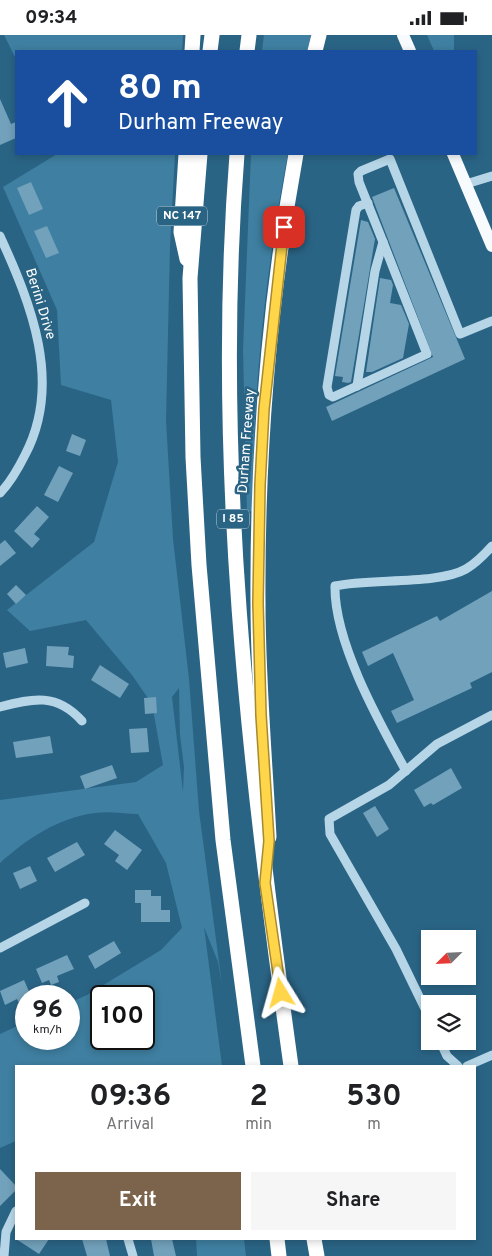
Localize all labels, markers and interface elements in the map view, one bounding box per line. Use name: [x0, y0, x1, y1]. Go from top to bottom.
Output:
text: 09:34: [25, 6, 77, 30]
text: 80 m: [118, 67, 202, 111]
icon: ahead: [35, 70, 100, 135]
text: Durham Freeway: [118, 110, 283, 137]
pin: [263, 206, 305, 248]
road number: NC 147: [157, 207, 207, 225]
icon: arrive: [270, 213, 298, 241]
street label: Berini Drive: [21, 266, 59, 342]
street label: Durham Freeway: [235, 388, 259, 494]
road number: I 85: [217, 509, 249, 529]
north arrow: [421, 930, 476, 985]
map controls: [421, 930, 476, 1050]
position arrow: [254, 966, 306, 1018]
speed limit sign: 100: [90, 985, 155, 1050]
text: 96: [32, 995, 63, 1027]
button: layers: [421, 995, 476, 1050]
text: km/h: [33, 1022, 62, 1038]
text: 09:36: [89, 1079, 171, 1116]
text: 2: [249, 1079, 268, 1116]
text: 530: [346, 1079, 402, 1116]
text: Arrival: [106, 1115, 154, 1135]
text: min: [245, 1115, 272, 1135]
text: m: [367, 1115, 381, 1135]
button: Exit: [35, 1172, 241, 1230]
button: Share: [251, 1172, 456, 1230]

